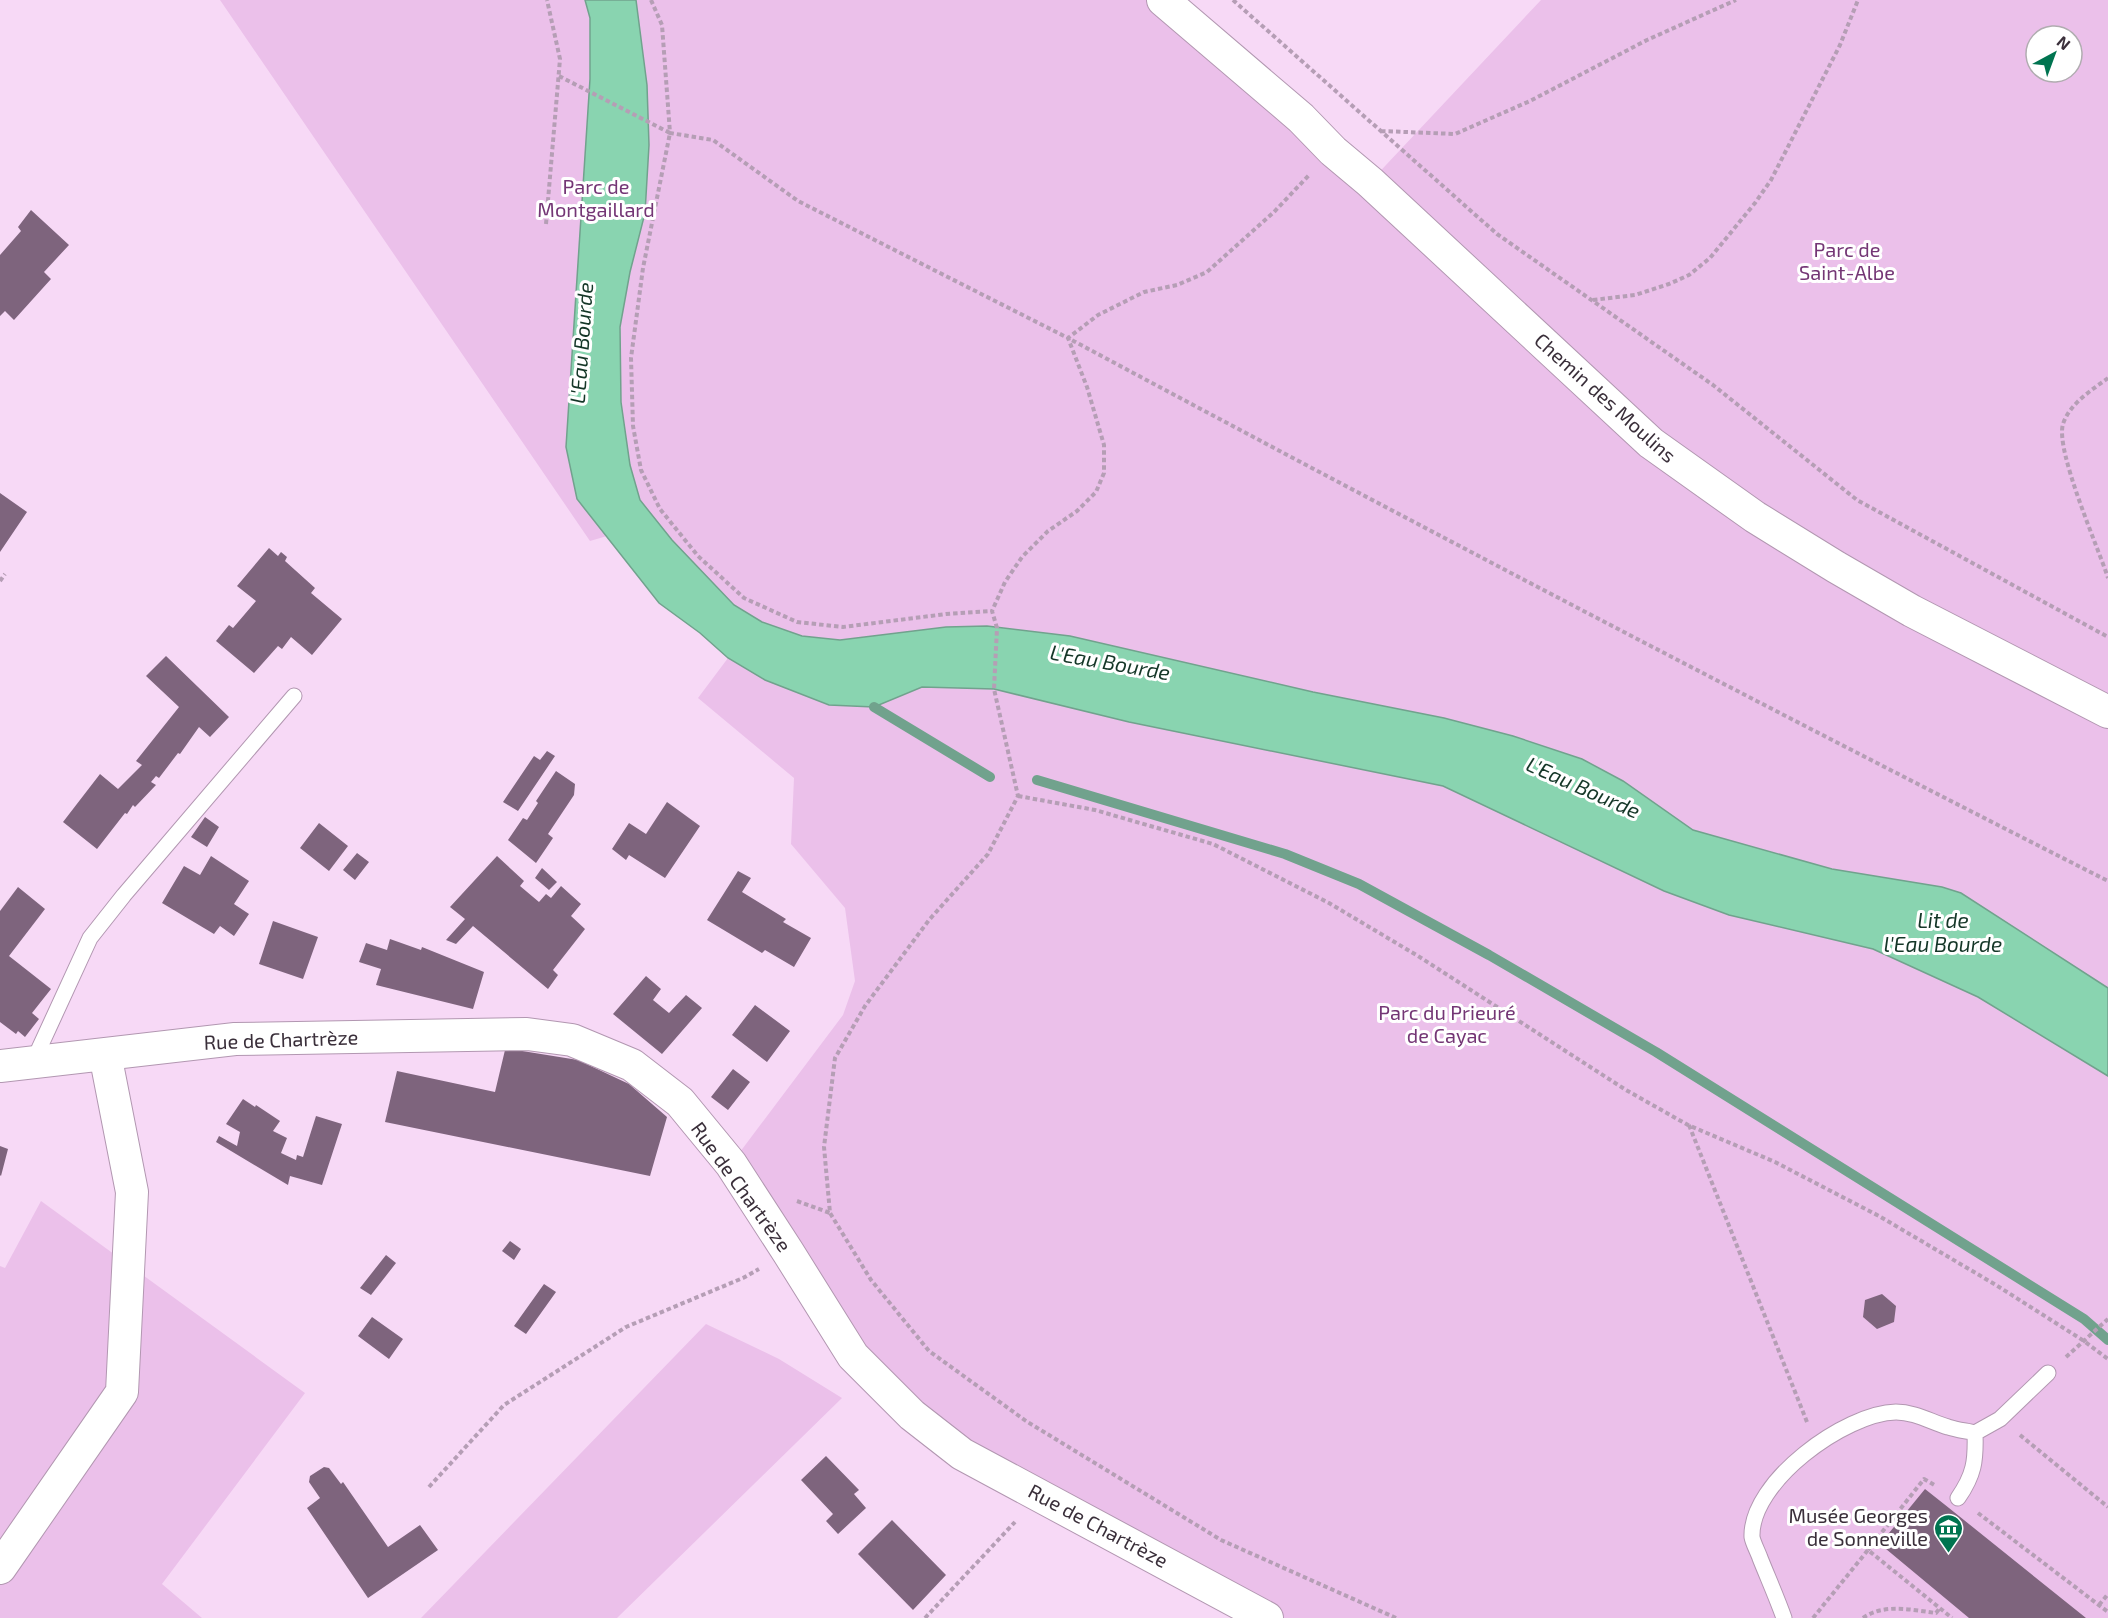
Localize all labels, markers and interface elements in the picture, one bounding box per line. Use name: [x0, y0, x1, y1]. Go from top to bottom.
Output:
north arrow: [2024, 24, 2084, 84]
text: N: [2054, 31, 2075, 53]
park label: Parc de Montgaillard: [537, 174, 655, 221]
park label: Parc de Saint-Albe: [1799, 237, 1895, 284]
water label: L'Eau Bourde: [564, 281, 597, 404]
street label: Chemin des Moulins: [1530, 327, 1681, 467]
water label: L'Eau Bourde: [1048, 639, 1172, 684]
water label: L'Eau Bourde: [1523, 750, 1644, 823]
water label: Lit de l'Eau Bourde: [1884, 907, 2002, 956]
park label: Parc du Prieuré de Cayac: [1378, 1000, 1516, 1047]
street label: Rue de Chartrèze: [203, 1024, 359, 1054]
street label: Rue de Chartrèze: [687, 1117, 797, 1256]
street label: Rue de Chartrèze: [1025, 1478, 1172, 1572]
place label: Musée Georges de Sonneville: [1788, 1503, 1928, 1550]
museum icon: Musée Georges de Sonneville: [1933, 1512, 1965, 1554]

